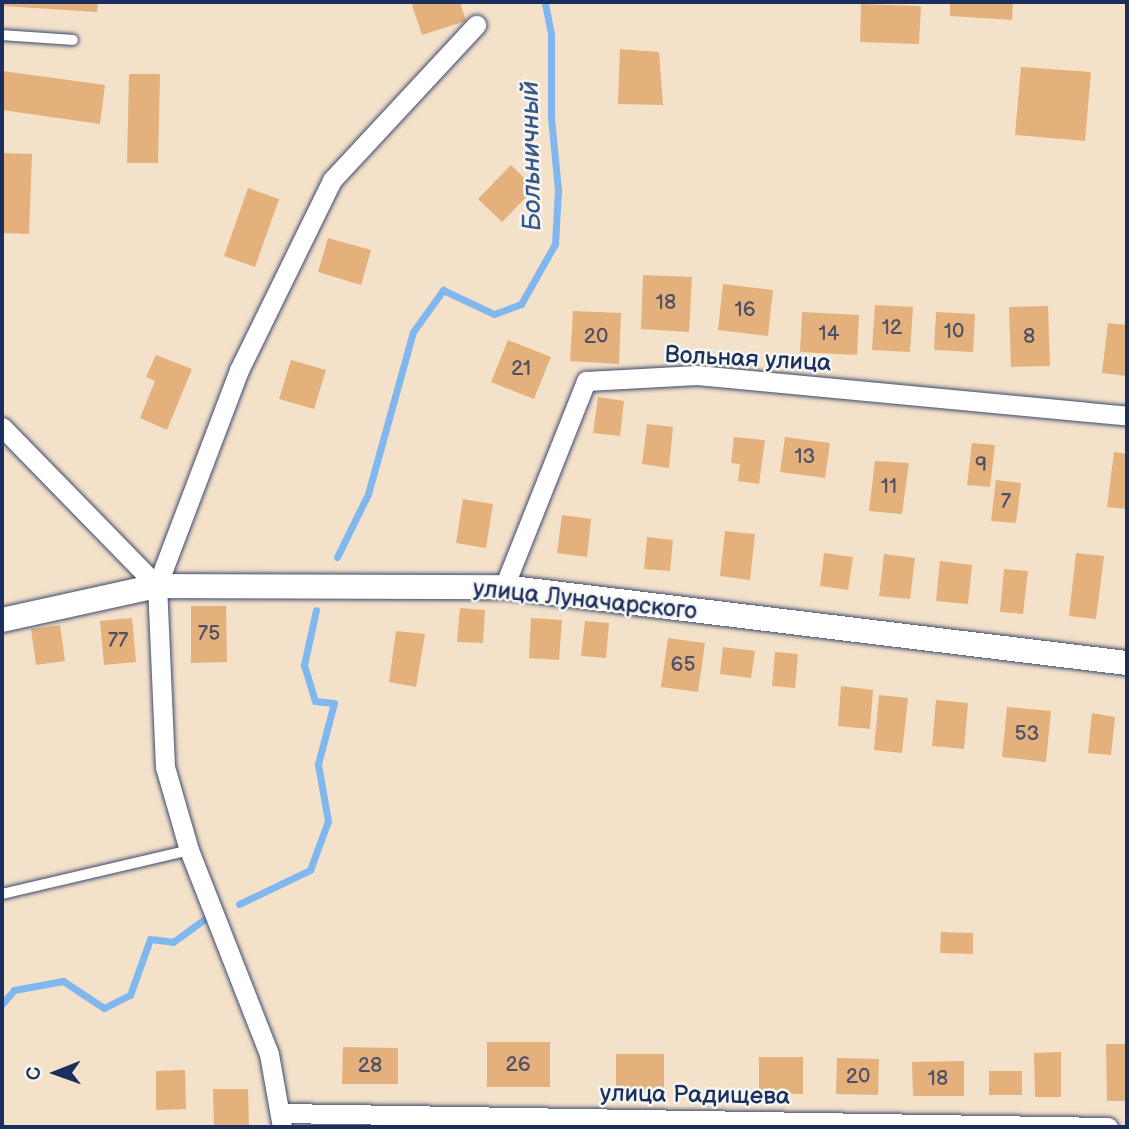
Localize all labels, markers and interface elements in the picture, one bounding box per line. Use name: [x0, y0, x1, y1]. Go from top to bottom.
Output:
water label: Больничный: [515, 81, 549, 231]
house number: 18: [656, 290, 676, 316]
house number: 16: [735, 297, 755, 323]
house number: 12: [882, 315, 902, 341]
house number: 10: [944, 319, 964, 345]
house number: 14: [819, 321, 839, 347]
house number: 20: [584, 324, 608, 350]
house number: 8: [1023, 324, 1035, 350]
street label: Вольная улица: [664, 340, 832, 378]
house number: 21: [511, 356, 531, 382]
house number: 13: [794, 444, 816, 470]
house number: 9: [975, 452, 987, 478]
house number: 11: [881, 474, 897, 500]
house number: 7: [1001, 489, 1011, 515]
street label: улица Луначарского: [472, 574, 698, 626]
house number: 75: [198, 621, 220, 647]
house number: 77: [108, 628, 128, 654]
house number: 65: [671, 652, 695, 678]
house number: 53: [1015, 721, 1039, 747]
north arrow: [21, 1038, 91, 1108]
house number: 26: [505, 1052, 531, 1078]
house number: 28: [358, 1053, 382, 1079]
house number: 20: [846, 1064, 870, 1090]
house number: 18: [928, 1066, 948, 1092]
text: С: [23, 1067, 46, 1080]
street label: улица Радищева: [600, 1079, 790, 1111]

